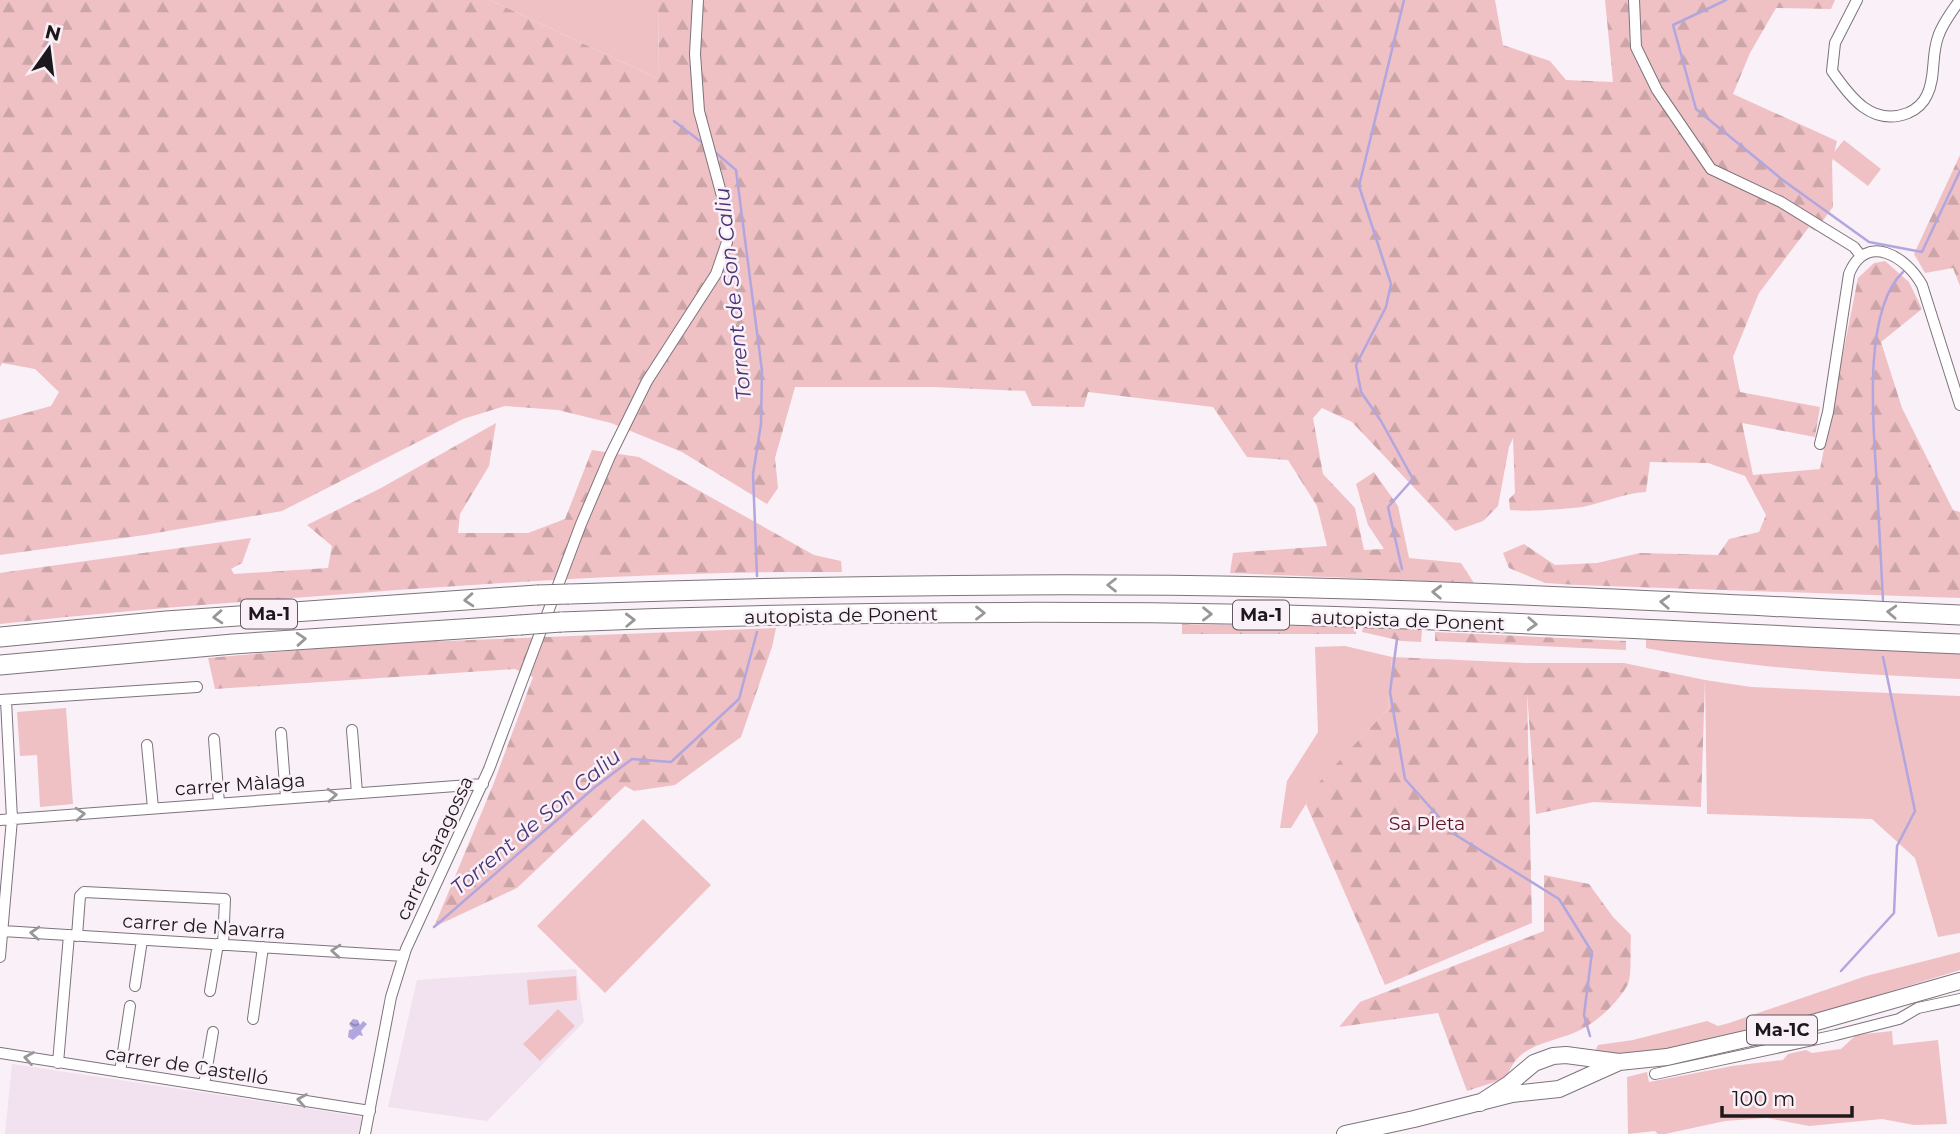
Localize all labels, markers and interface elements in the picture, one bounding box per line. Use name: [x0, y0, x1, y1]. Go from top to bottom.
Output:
north arrow: [14, 14, 84, 84]
text: N: [43, 20, 63, 46]
water label: Torrent de Son Caliu: [709, 186, 756, 402]
one-way arrow: [1106, 577, 1117, 592]
one-way arrow: [1432, 584, 1443, 599]
one-way arrow: [464, 592, 475, 607]
one-way arrow: [1659, 594, 1670, 609]
road number: Ma-1: [241, 600, 297, 628]
road number: Ma-1: [1233, 600, 1289, 630]
street label: autopista de Ponent: [744, 602, 938, 629]
one-way arrow: [975, 605, 985, 621]
one-way arrow: [1886, 605, 1897, 620]
one-way arrow: [1202, 606, 1213, 622]
street label: autopista de Ponent: [1311, 606, 1505, 635]
one-way arrow: [212, 609, 223, 624]
one-way arrow: [625, 612, 635, 628]
one-way arrow: [1527, 617, 1538, 632]
one-way arrow: [296, 632, 307, 647]
water label: Torrent de Son Caliu: [446, 743, 626, 900]
street label: carrer Màlaga: [174, 768, 306, 801]
street label: carrer Saragossa: [391, 772, 478, 924]
one-way arrow: [326, 788, 337, 803]
one-way arrow: [75, 807, 86, 822]
park label: Sa Pleta: [1389, 812, 1465, 835]
street label: carrer de Navarra: [122, 909, 286, 944]
one-way arrow: [29, 926, 40, 941]
one-way arrow: [330, 944, 341, 959]
road number: Ma-1C: [1747, 1015, 1817, 1044]
street label: carrer de Castelló: [104, 1041, 270, 1090]
one-way arrow: [23, 1051, 35, 1066]
scale bar: [1722, 1074, 1852, 1118]
text: 100 m: [1732, 1086, 1795, 1111]
one-way arrow: [296, 1093, 308, 1108]

